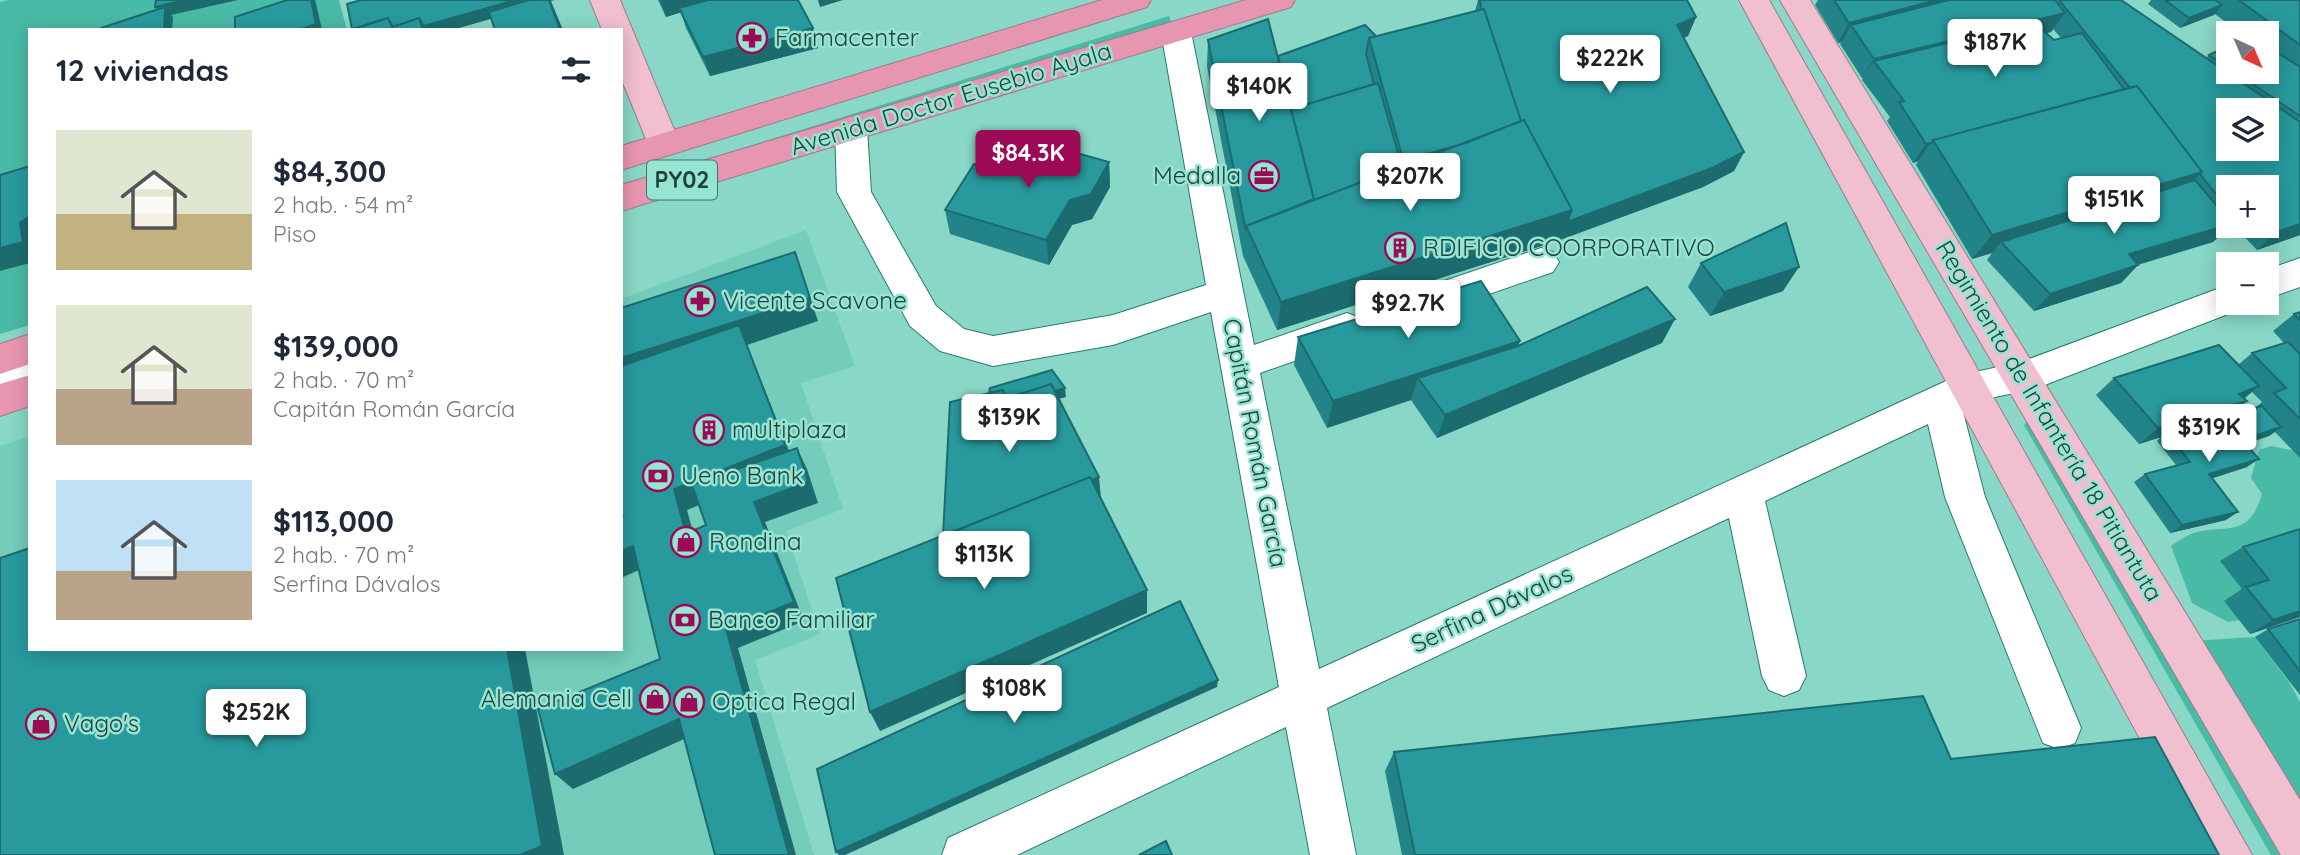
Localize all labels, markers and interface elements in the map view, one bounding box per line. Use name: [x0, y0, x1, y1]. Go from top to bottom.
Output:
pin: $187K: [1946, 20, 2044, 79]
pharmacy icon: Farmacenter: [735, 21, 769, 55]
north arrow: [2216, 21, 2278, 84]
map controls: [2216, 21, 2279, 315]
place label: Farmacenter: [775, 22, 919, 52]
text: $187K: [1964, 27, 2026, 56]
street label: Avenida Doctor Eusebio Ayala: [787, 35, 1115, 161]
pin: $222K: [1561, 36, 1659, 95]
text: $222K: [1576, 43, 1644, 72]
text: 12 viviendas: [56, 51, 229, 89]
icon: filters: [557, 51, 595, 89]
pin: $140K: [1210, 64, 1308, 123]
text: $140K: [1226, 71, 1292, 100]
button: layers: [2216, 98, 2279, 161]
pin: $84.3K: [971, 130, 1085, 190]
text: $84.3K: [991, 138, 1065, 167]
text: $84,300: [273, 152, 386, 190]
pin: $207K: [1361, 154, 1459, 213]
icon: home: [112, 158, 196, 242]
office icon: Medalla: [1247, 159, 1281, 193]
road number: PY02: [647, 160, 717, 200]
place label: Medalla: [1153, 160, 1241, 190]
text: $207K: [1376, 161, 1444, 190]
button: +: [2216, 175, 2279, 238]
pin: $151K: [2065, 176, 2163, 236]
text: $151K: [2084, 184, 2144, 213]
text: 2 hab. · 54 m²: [273, 190, 413, 219]
text: Piso: [273, 219, 316, 248]
building icon: RDIFICIO COORPORATIVO: [1383, 231, 1417, 265]
place label: RDIFICIO COORPORATIVO: [1423, 232, 1715, 262]
street label: Regimiento de Infantería 18 Pitiantuta: [1930, 235, 2170, 606]
button: −: [2216, 252, 2279, 315]
pin: $92.7K: [1351, 280, 1465, 340]
pharmacy icon: Vicente Scavone: [683, 284, 717, 318]
place label: Vicente Scavone: [723, 285, 907, 315]
text: $92.7K: [1371, 288, 1445, 317]
street label: Capitán Román García: [1217, 316, 1295, 570]
text: $139,000: [273, 327, 399, 365]
icon: home: [112, 333, 196, 417]
text: 2 hab. · 70 m²: [273, 365, 414, 394]
text: Capitán Román García: [273, 394, 515, 423]
pin: $139K: [960, 394, 1058, 454]
text: $139K: [977, 402, 1041, 431]
pin: $319K: [2160, 405, 2258, 464]
text: $319K: [2177, 412, 2241, 441]
building icon: multiplaza: [692, 413, 726, 447]
place label: multiplaza: [732, 414, 847, 444]
bank icon: Ueno Bank: [641, 459, 675, 493]
place label: Ueno Bank: [681, 460, 803, 490]
text: $113,000: [273, 502, 394, 540]
icon: home: [112, 508, 196, 592]
shop icon: Rondina: [669, 525, 703, 559]
place label: Rondina: [709, 526, 801, 556]
pin: $113K: [935, 532, 1033, 591]
text: $113K: [954, 539, 1014, 568]
text: 2 hab. · 70 m²: [273, 540, 414, 569]
street label: Serfina Dávalos: [1406, 558, 1577, 659]
text: Serfina Dávalos: [273, 569, 440, 598]
bank icon: Banco Familiar: [668, 603, 702, 637]
place label: Banco Familiar: [708, 604, 875, 634]
pin: $108K: [965, 666, 1063, 725]
text: $108K: [982, 673, 1046, 702]
shop icon: Alemania Cell: [638, 682, 672, 716]
place label: Alemania Cell: [481, 683, 632, 713]
shop icon: Optica Regal: [672, 685, 706, 719]
place label: Optica Regal: [712, 686, 856, 716]
pin: $252K: [207, 690, 305, 749]
text: $252K: [222, 697, 290, 726]
shop icon: Vago's: [24, 707, 58, 741]
place label: Vago's: [64, 708, 139, 738]

